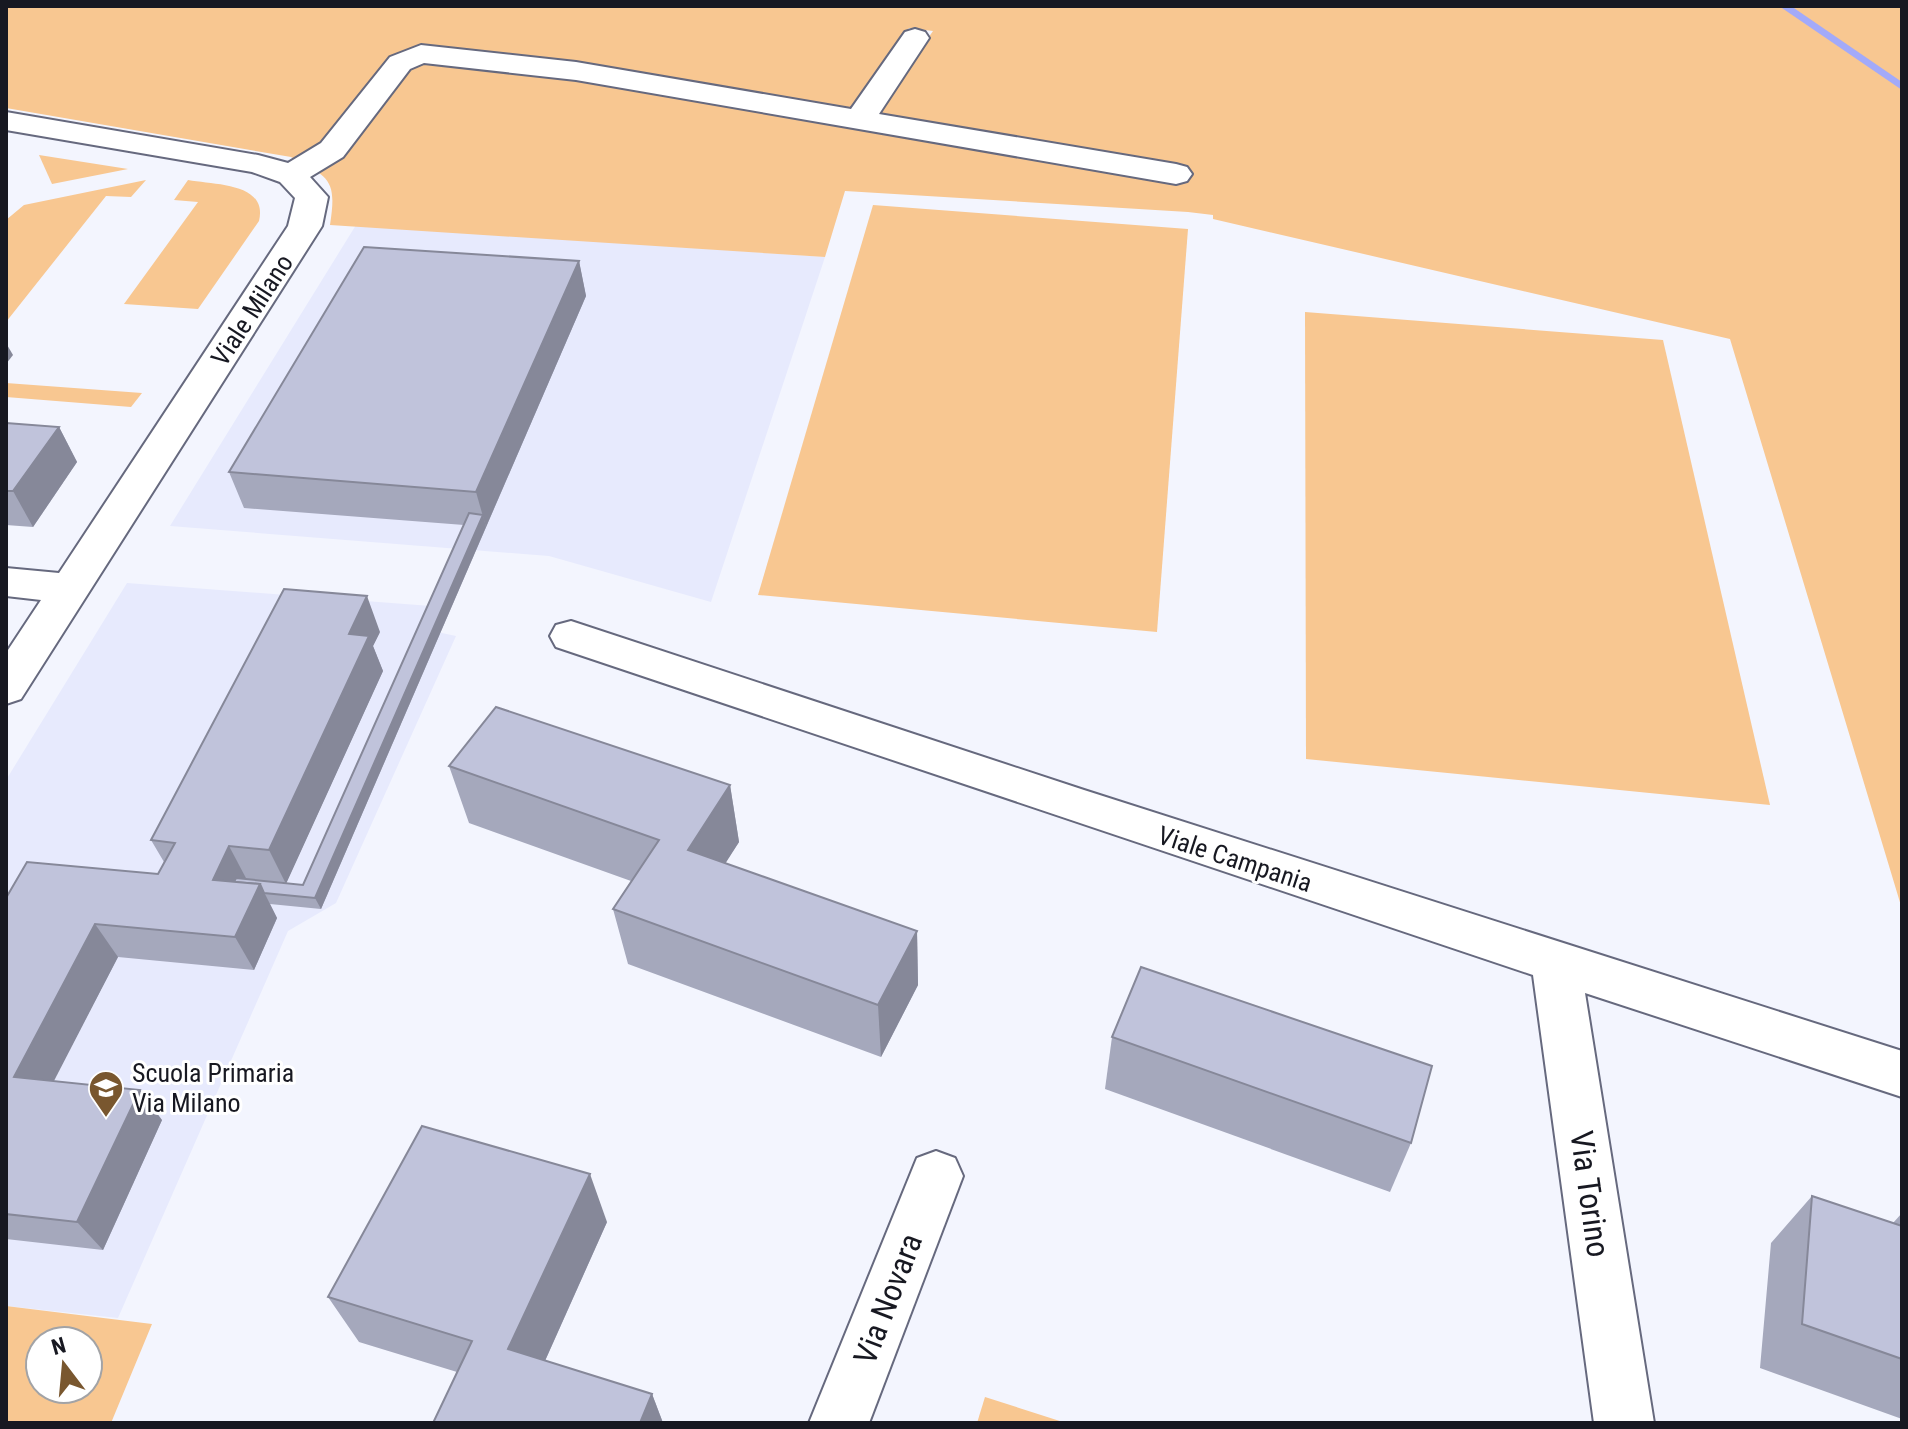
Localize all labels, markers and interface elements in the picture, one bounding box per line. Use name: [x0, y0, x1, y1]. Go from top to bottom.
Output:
street label: Viale Milano: [205, 249, 299, 371]
street label: Viale Campania: [1154, 820, 1316, 898]
place label: Scuola Primaria Via Milano: [132, 1058, 294, 1118]
school or university icon: Scuola Primaria Via Milano: [87, 1069, 125, 1119]
street label: Via Torino: [1562, 1128, 1618, 1260]
street label: Via Novara: [846, 1228, 930, 1370]
north arrow: [24, 1325, 104, 1405]
text: N: [49, 1332, 69, 1360]

